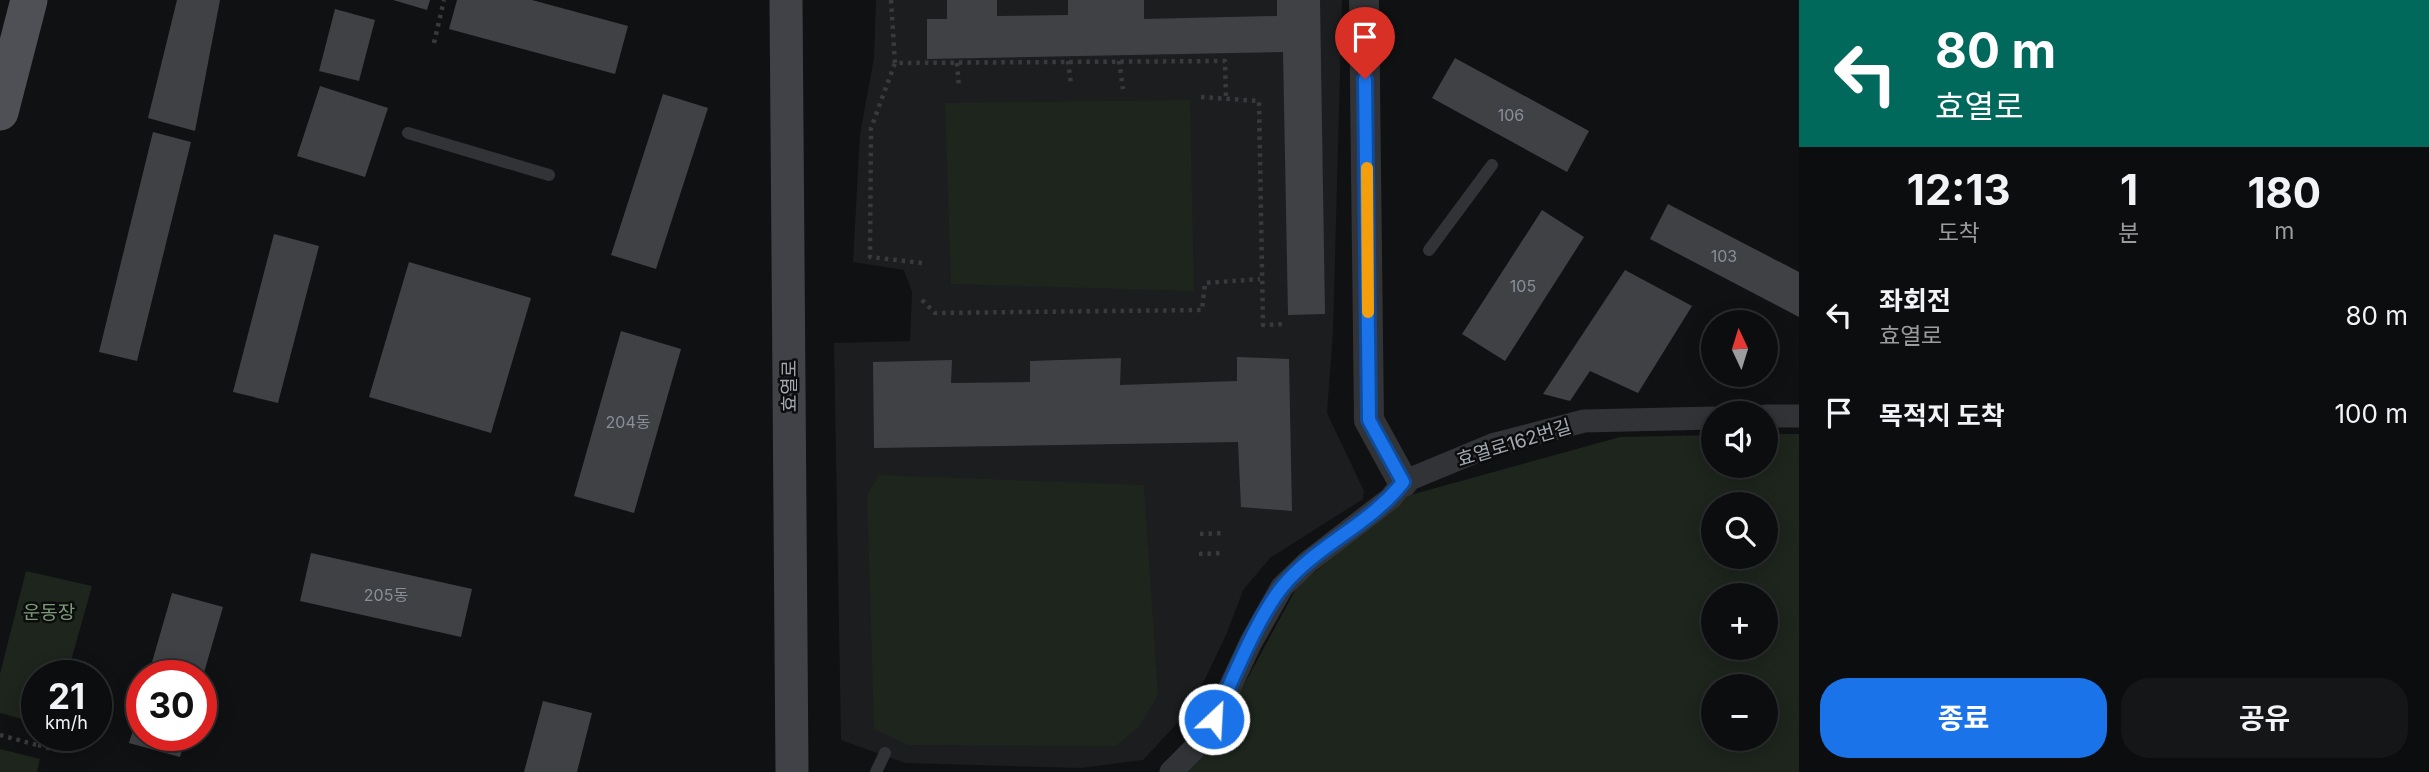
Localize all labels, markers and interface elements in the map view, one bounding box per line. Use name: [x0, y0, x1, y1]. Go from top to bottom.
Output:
pin: [1335, 7, 1395, 79]
icon: arrive: [1346, 18, 1384, 56]
text: 80 m: [1935, 21, 2056, 80]
icon: left: [1820, 28, 1911, 119]
text: 효열로: [1935, 87, 2023, 126]
house number: 106: [1498, 105, 1524, 125]
text: 12:13: [1907, 164, 2011, 215]
text: 1: [2120, 164, 2138, 215]
text: 180: [2247, 167, 2321, 218]
text: m: [2274, 217, 2294, 245]
text: 도착: [1938, 219, 1980, 247]
text: 분: [2118, 219, 2140, 247]
house number: 103: [1711, 246, 1737, 266]
house number: 105: [1510, 276, 1536, 296]
text: 좌회전: [1879, 285, 1951, 316]
icon: left: [1820, 296, 1858, 334]
text: 80 m: [2345, 300, 2408, 331]
north arrow: [1701, 310, 1778, 387]
map controls: [1701, 310, 1778, 751]
text: 효열로: [1879, 322, 1942, 350]
street label: 효열로: [778, 360, 801, 412]
icon: arrive: [1820, 394, 1858, 432]
text: 100 m: [2335, 398, 2408, 429]
text: 목적지 도착: [1879, 400, 2005, 431]
button: sound: [1701, 401, 1778, 478]
house number: 204동: [606, 412, 651, 432]
street label: 효열로162번길: [1454, 415, 1574, 471]
button: search: [1701, 492, 1778, 569]
button: +: [1701, 583, 1778, 660]
house number: 205동: [364, 585, 408, 605]
park label: 운동장: [23, 601, 75, 624]
speed limit sign: 30: [126, 660, 217, 751]
button: −: [1701, 674, 1778, 751]
text: 21: [48, 675, 85, 717]
button: 종료: [1820, 678, 2107, 758]
button: 공유: [2121, 678, 2408, 758]
position arrow: [1177, 682, 1251, 756]
text: km/h: [45, 712, 88, 733]

